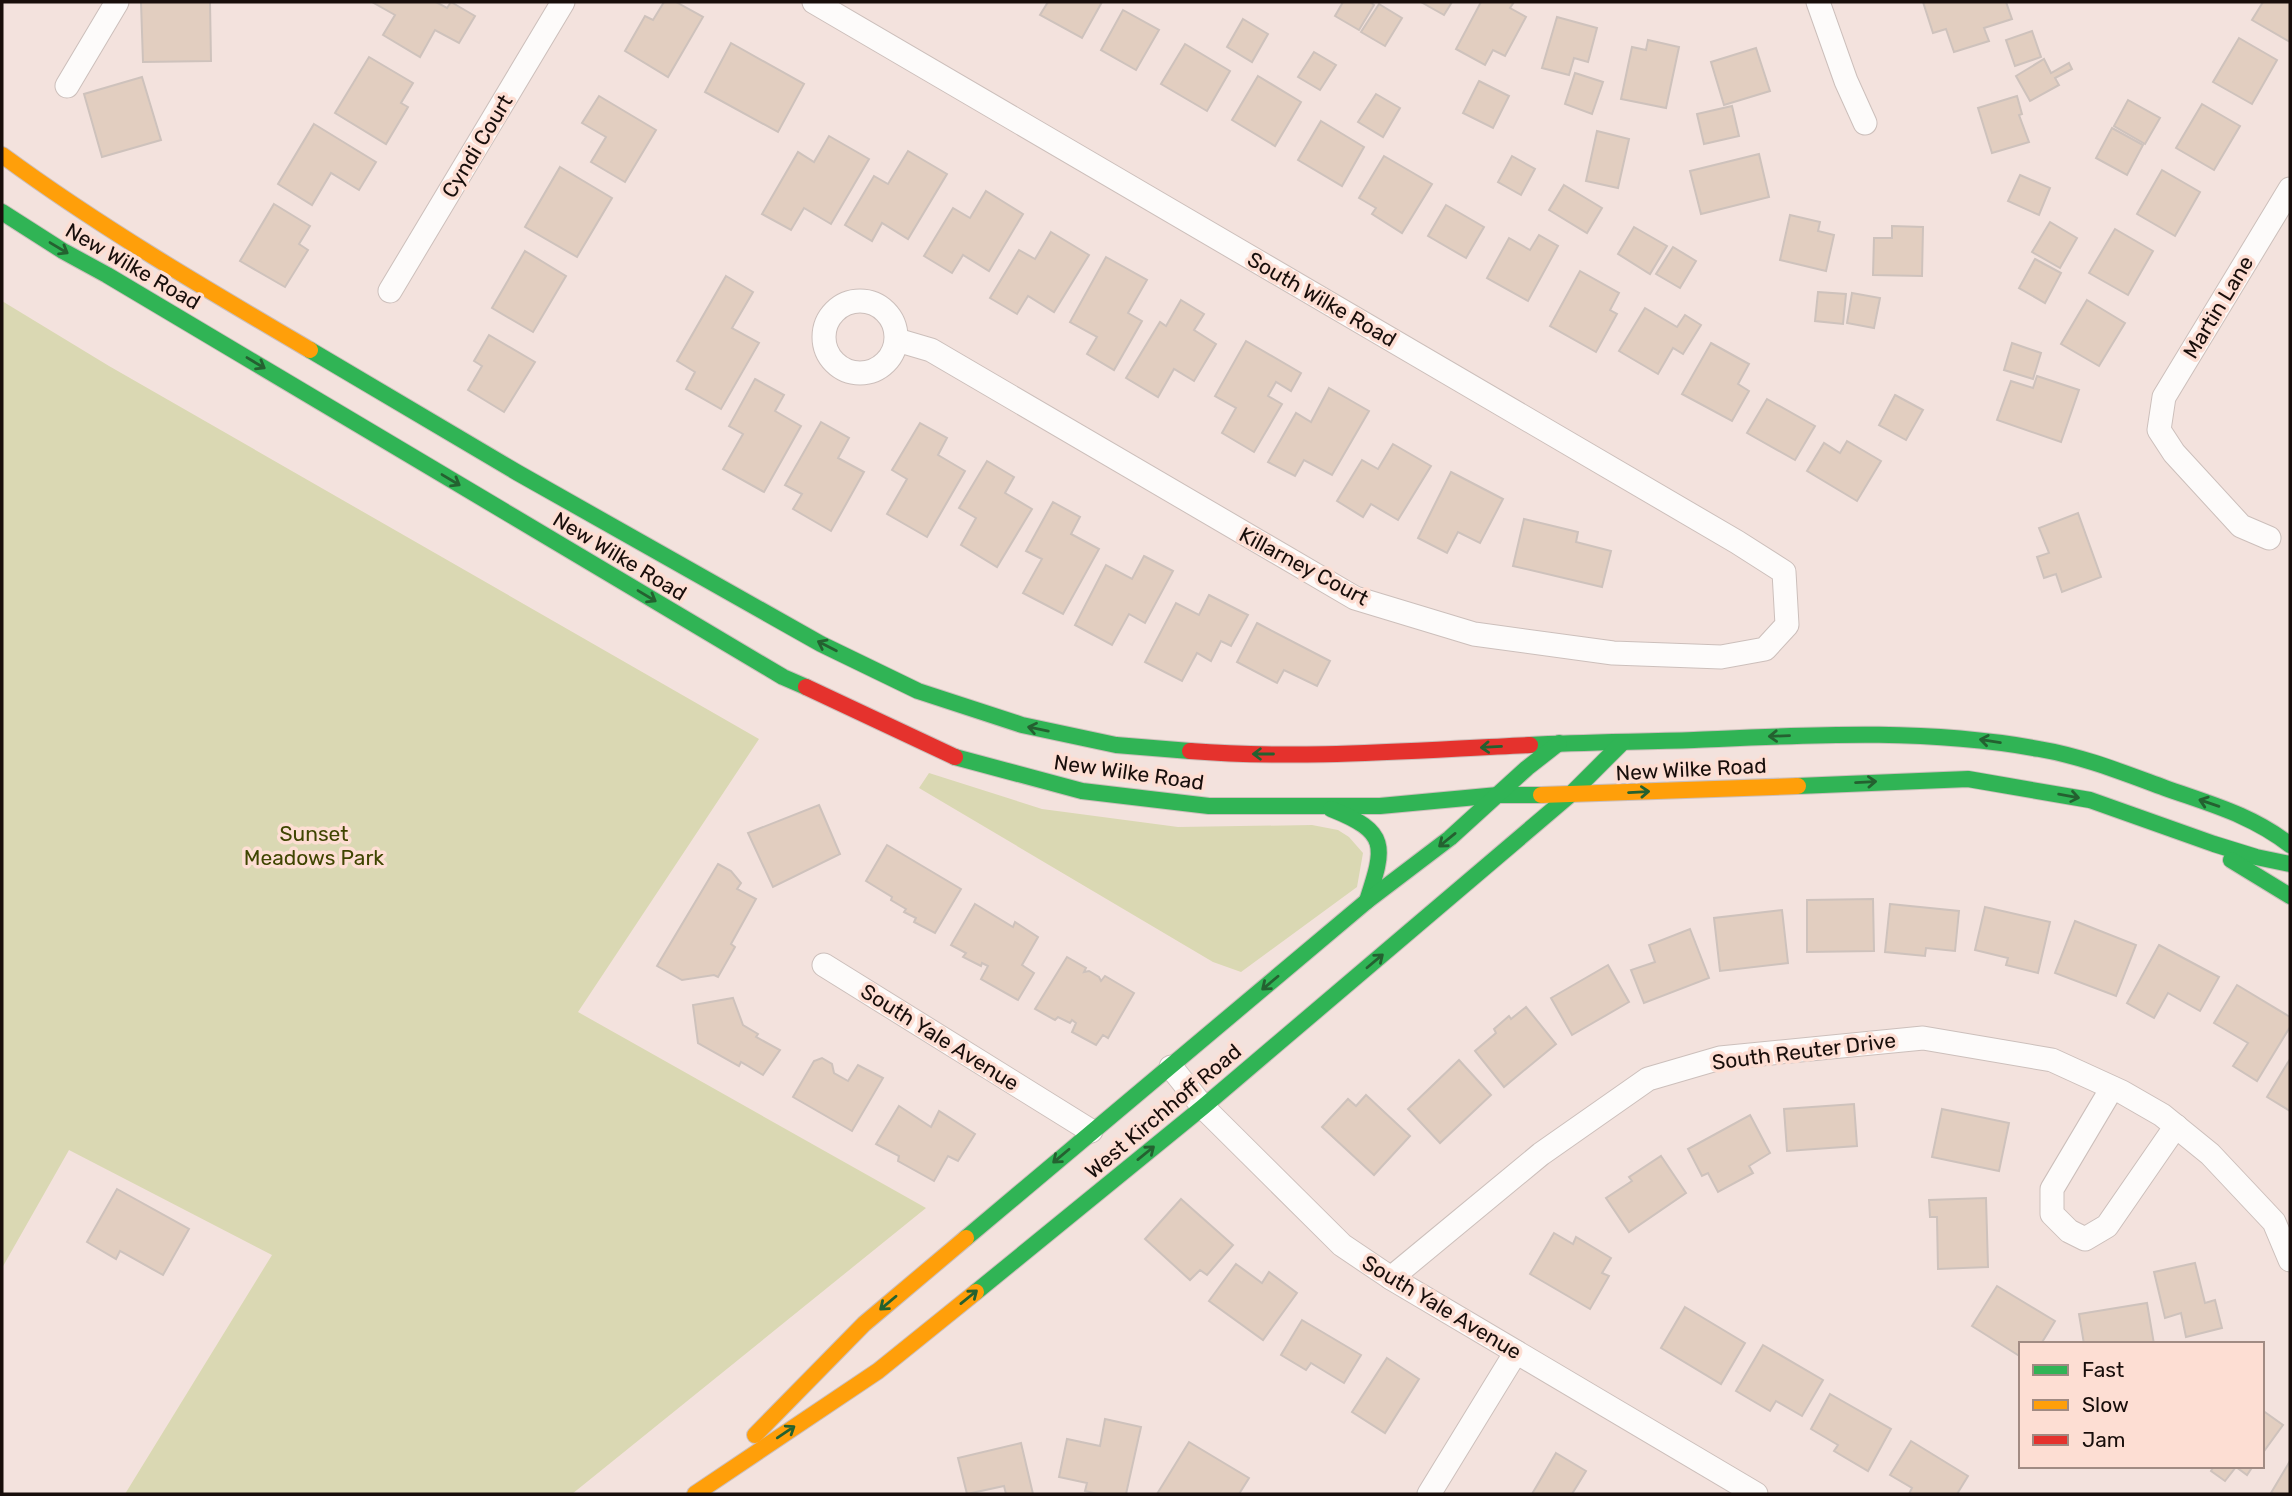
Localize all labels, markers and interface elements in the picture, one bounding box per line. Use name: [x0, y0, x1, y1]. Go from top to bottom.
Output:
street label: Cyndi Court: [436, 90, 518, 202]
street label: New Wilke Road: [61, 217, 205, 315]
one-way arrow: [49, 242, 69, 256]
street label: South Wilke Road: [1243, 246, 1401, 352]
street label: Martin Lane: [2178, 251, 2258, 363]
one-way arrow: [245, 357, 265, 371]
one-way arrow: [441, 473, 461, 487]
street label: New Wilke Road: [549, 506, 691, 606]
street label: Killarney Court: [1235, 521, 1373, 611]
one-way arrow: [636, 589, 656, 603]
one-way arrow: [817, 639, 837, 653]
one-way arrow: [1027, 721, 1050, 735]
one-way arrow: [1767, 730, 1790, 743]
one-way arrow: [1979, 734, 2002, 747]
one-way arrow: [1479, 740, 1502, 753]
one-way arrow: [1252, 747, 1275, 761]
street label: New Wilke Road: [1052, 749, 1206, 795]
street label: New Wilke Road: [1615, 753, 1767, 785]
one-way arrow: [1854, 776, 1877, 789]
one-way arrow: [1627, 786, 1650, 799]
one-way arrow: [2057, 790, 2080, 803]
one-way arrow: [2198, 796, 2220, 808]
park label: Sunset Meadows Park: [244, 821, 384, 870]
one-way arrow: [1438, 832, 1456, 848]
one-way arrow: [1366, 953, 1384, 968]
one-way arrow: [1261, 975, 1279, 991]
street label: South Yale Avenue: [856, 978, 1024, 1096]
street label: South Reuter Drive: [1711, 1027, 1897, 1075]
street label: West Kirchhoff Road: [1080, 1039, 1246, 1183]
one-way arrow: [1136, 1146, 1154, 1161]
one-way arrow: [1052, 1148, 1070, 1164]
street label: South Yale Avenue: [1358, 1250, 1526, 1364]
one-way arrow: [960, 1289, 978, 1304]
one-way arrow: [879, 1295, 897, 1311]
legend: [2019, 1342, 2264, 1468]
text: Fast: [2082, 1357, 2124, 1382]
text: Slow: [2082, 1392, 2129, 1417]
one-way arrow: [776, 1424, 795, 1439]
text: Jam: [2082, 1427, 2126, 1452]

